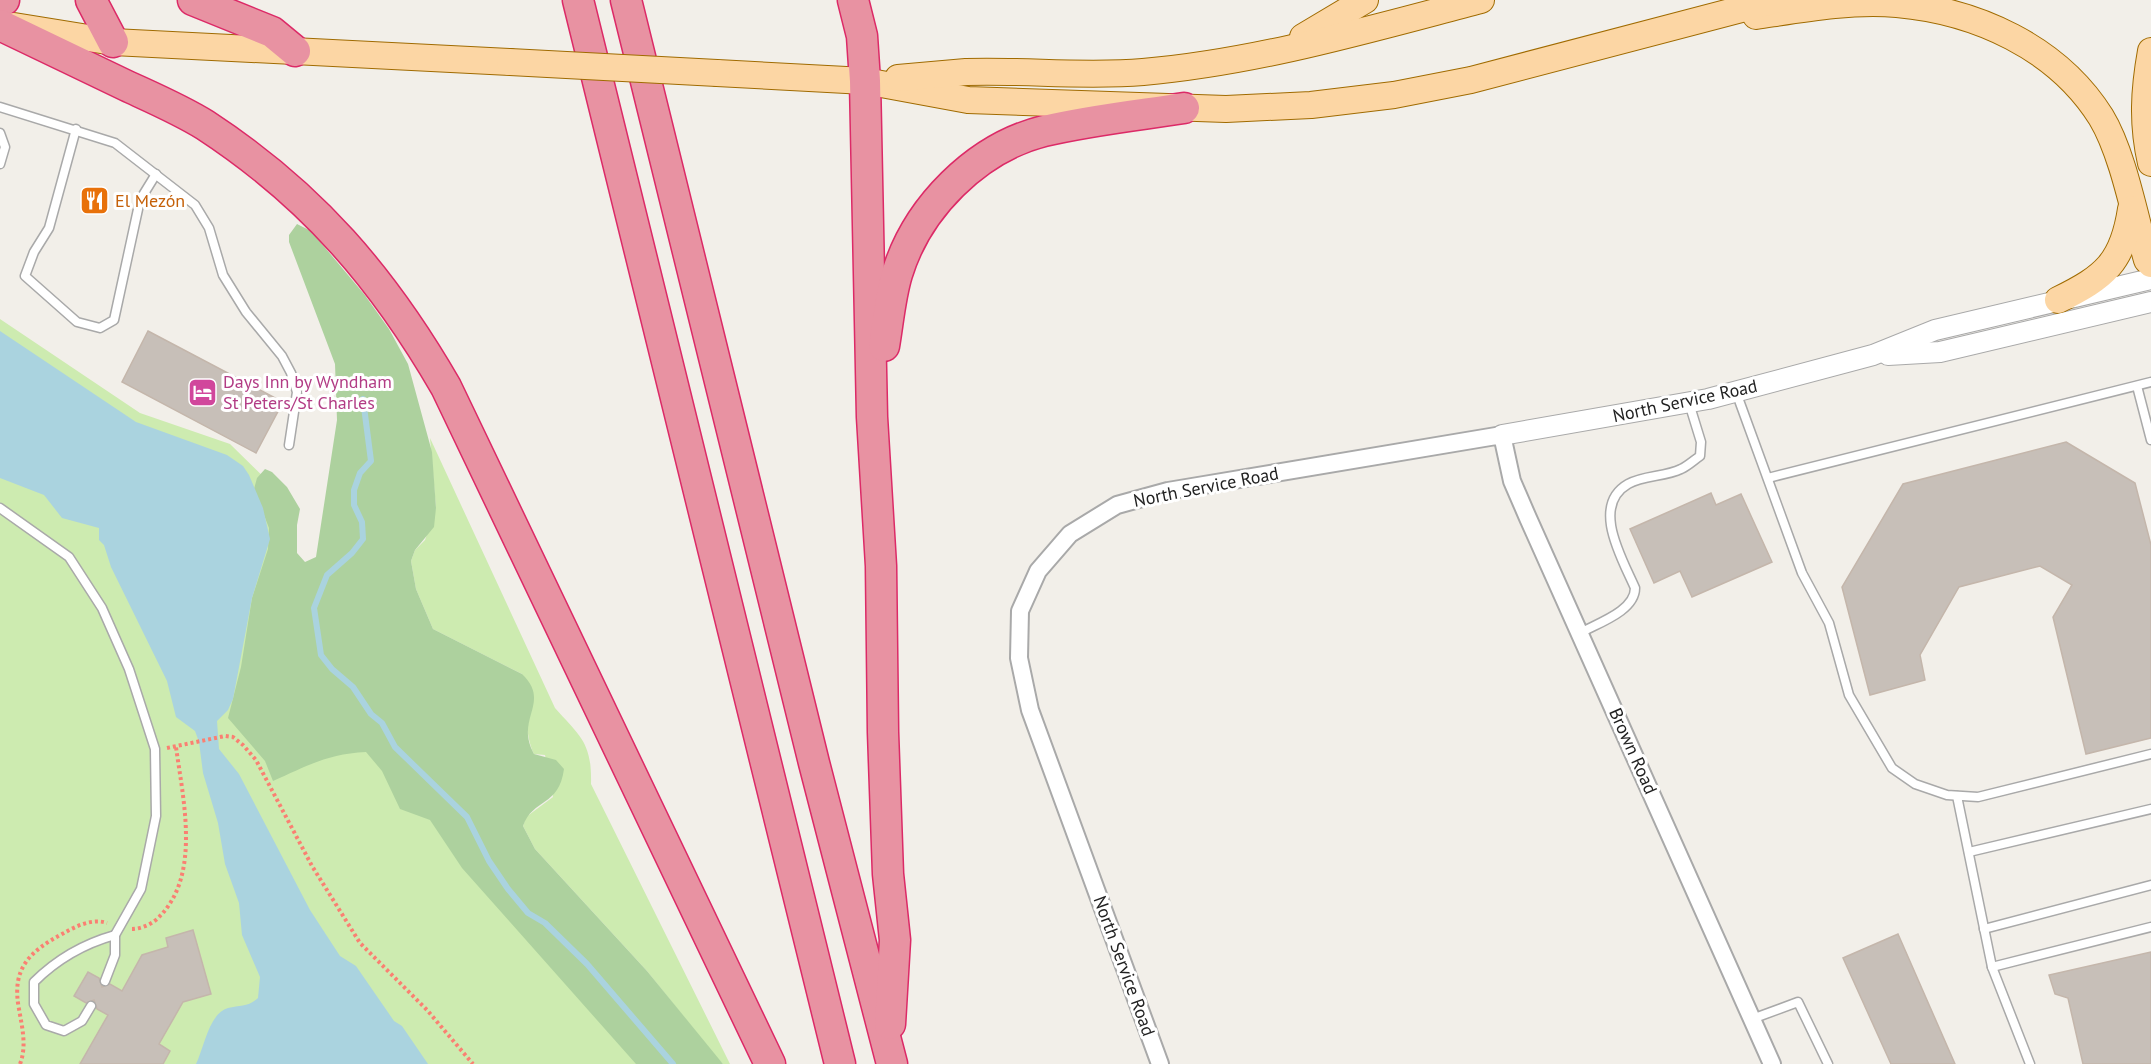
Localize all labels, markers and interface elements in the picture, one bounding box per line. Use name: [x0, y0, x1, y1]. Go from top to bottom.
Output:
restaurant icon: El Mezón: [78, 185, 110, 217]
place label: El Mezón: [115, 189, 185, 212]
place label: Days Inn by Wyndham St Peters/St Charles: [223, 370, 392, 414]
street label: North Service Road: [1610, 374, 1759, 427]
hotel icon: Days Inn by Wyndham St Peters/St Charles: [186, 376, 218, 408]
street label: North Service Road: [1131, 461, 1280, 512]
street label: Brown Road: [1604, 704, 1663, 798]
street label: North Service Road: [1088, 893, 1160, 1039]

